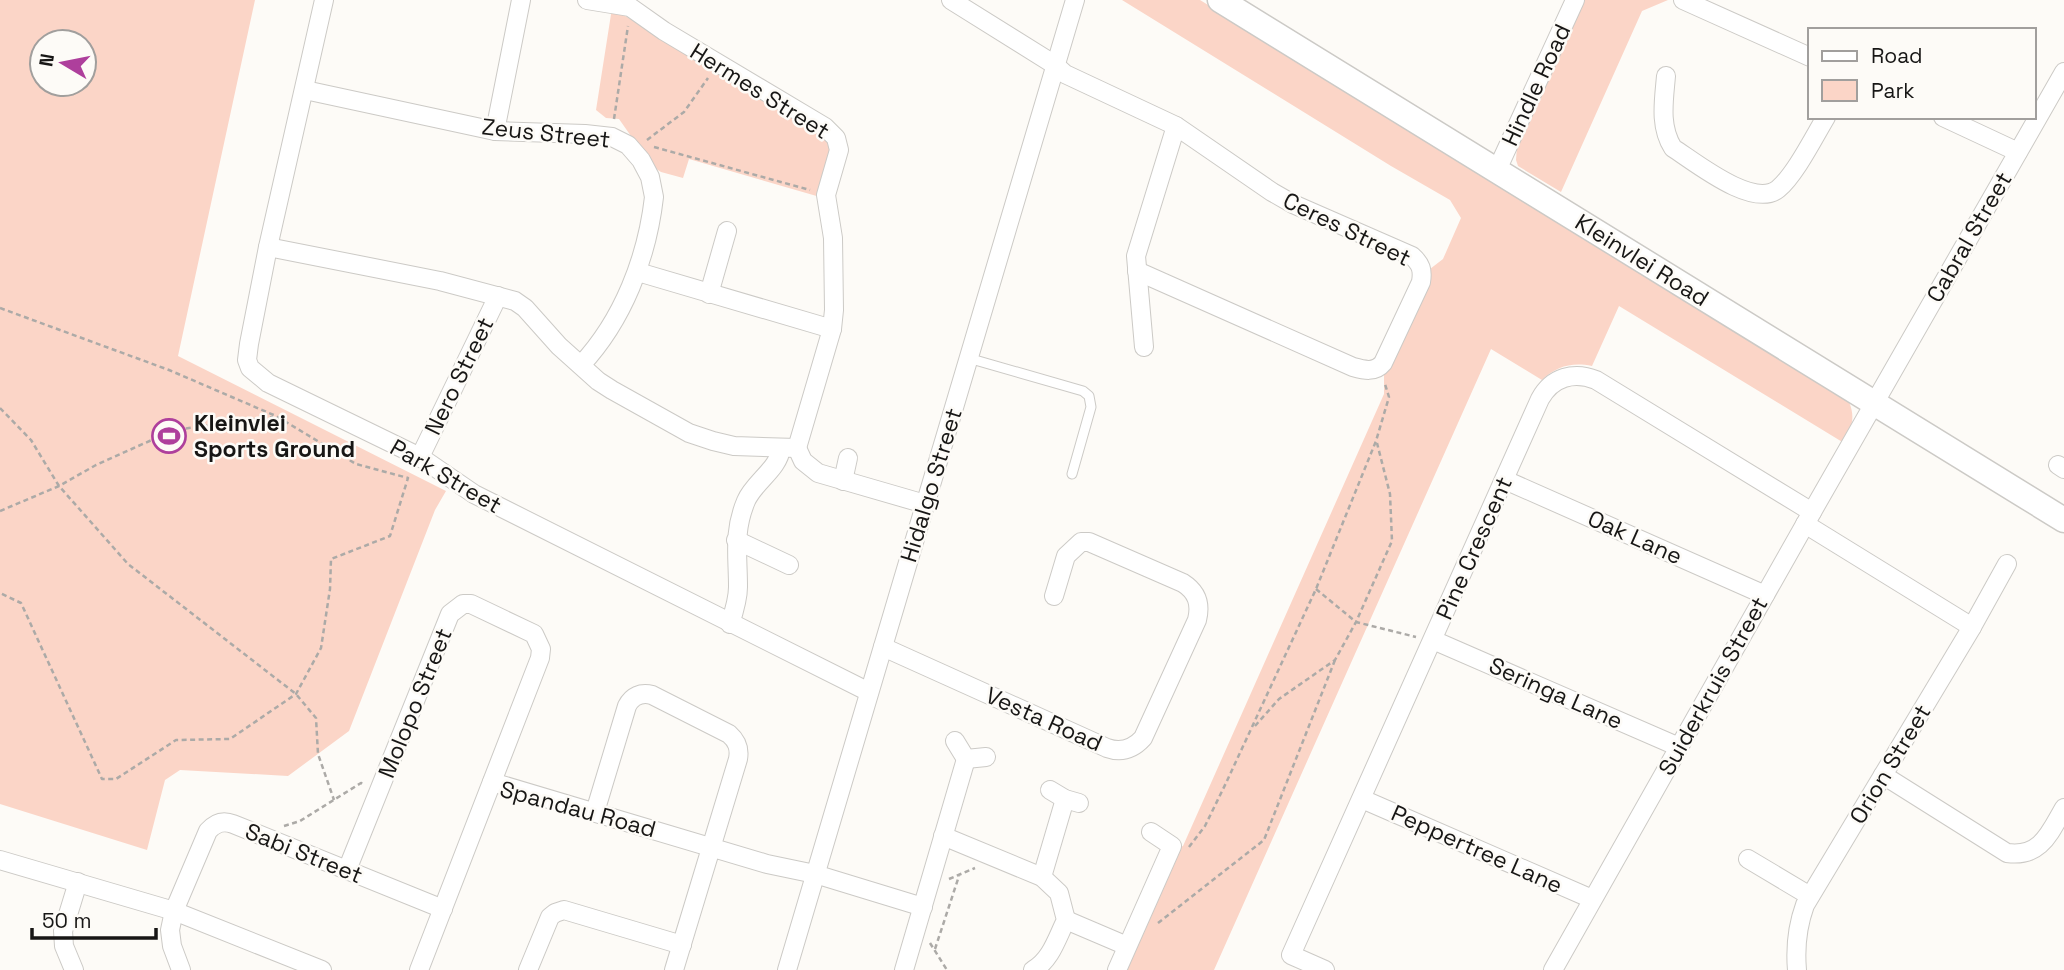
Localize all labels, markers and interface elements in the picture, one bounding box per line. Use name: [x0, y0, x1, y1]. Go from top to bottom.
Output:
street label: Hindle Road: [1495, 19, 1577, 151]
north arrow: [28, 28, 98, 98]
legend: [1808, 28, 2036, 119]
street label: Hermes Street: [685, 36, 835, 146]
text: Road: [1871, 42, 1923, 69]
text: N: [33, 52, 60, 69]
text: Park: [1871, 77, 1915, 104]
street label: Zeus Street: [480, 111, 612, 155]
street label: Cabral Street: [1919, 166, 2019, 308]
street label: Ceres Street: [1278, 185, 1416, 273]
street label: Kleinvlei Road: [1569, 207, 1715, 313]
street label: Nero Street: [418, 312, 500, 440]
street label: Hidalgo Street: [893, 404, 969, 566]
place label: Kleinvlei Sports Ground: [194, 408, 355, 464]
sports icon: Kleinvlei Sports Ground: [150, 417, 188, 455]
street label: Park Street: [385, 432, 507, 520]
street label: Pine Crescent: [1429, 472, 1519, 624]
street label: Oak Lane: [1583, 503, 1687, 571]
street label: Suiderkruis Street: [1651, 591, 1775, 781]
street label: Molopo Street: [371, 624, 459, 782]
street label: Seringa Lane: [1484, 650, 1628, 736]
street label: Vesta Road: [981, 680, 1107, 758]
street label: Orion Street: [1843, 699, 1937, 829]
street label: Spandau Road: [497, 774, 659, 844]
street label: Peppertree Lane: [1387, 798, 1567, 900]
street label: Sabi Street: [241, 816, 367, 890]
scale bar: [32, 897, 156, 941]
text: 50 m: [42, 907, 92, 934]

